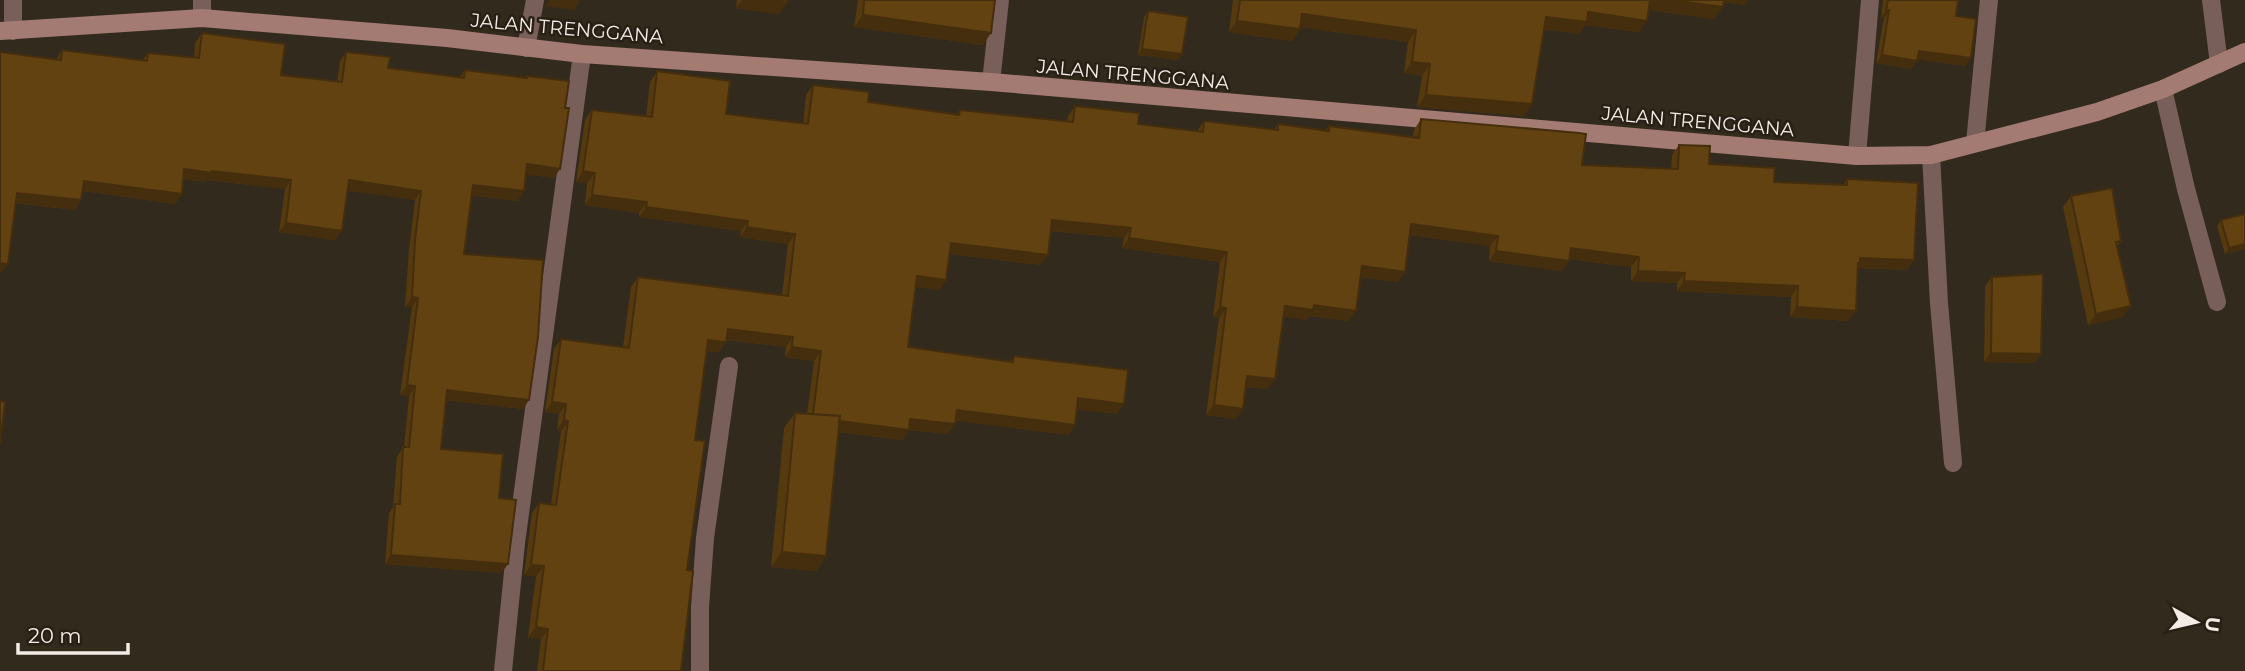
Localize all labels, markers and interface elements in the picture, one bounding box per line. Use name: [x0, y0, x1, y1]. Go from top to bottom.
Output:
street label: JALAN TRENGGANA: [469, 9, 664, 48]
street label: JALAN TRENGGANA: [1035, 55, 1230, 94]
street label: JALAN TRENGGANA: [1600, 102, 1795, 141]
north arrow: [2161, 587, 2231, 657]
scale bar: [18, 612, 128, 656]
text: U: [2200, 615, 2225, 633]
text: 20 m: [28, 623, 82, 648]

